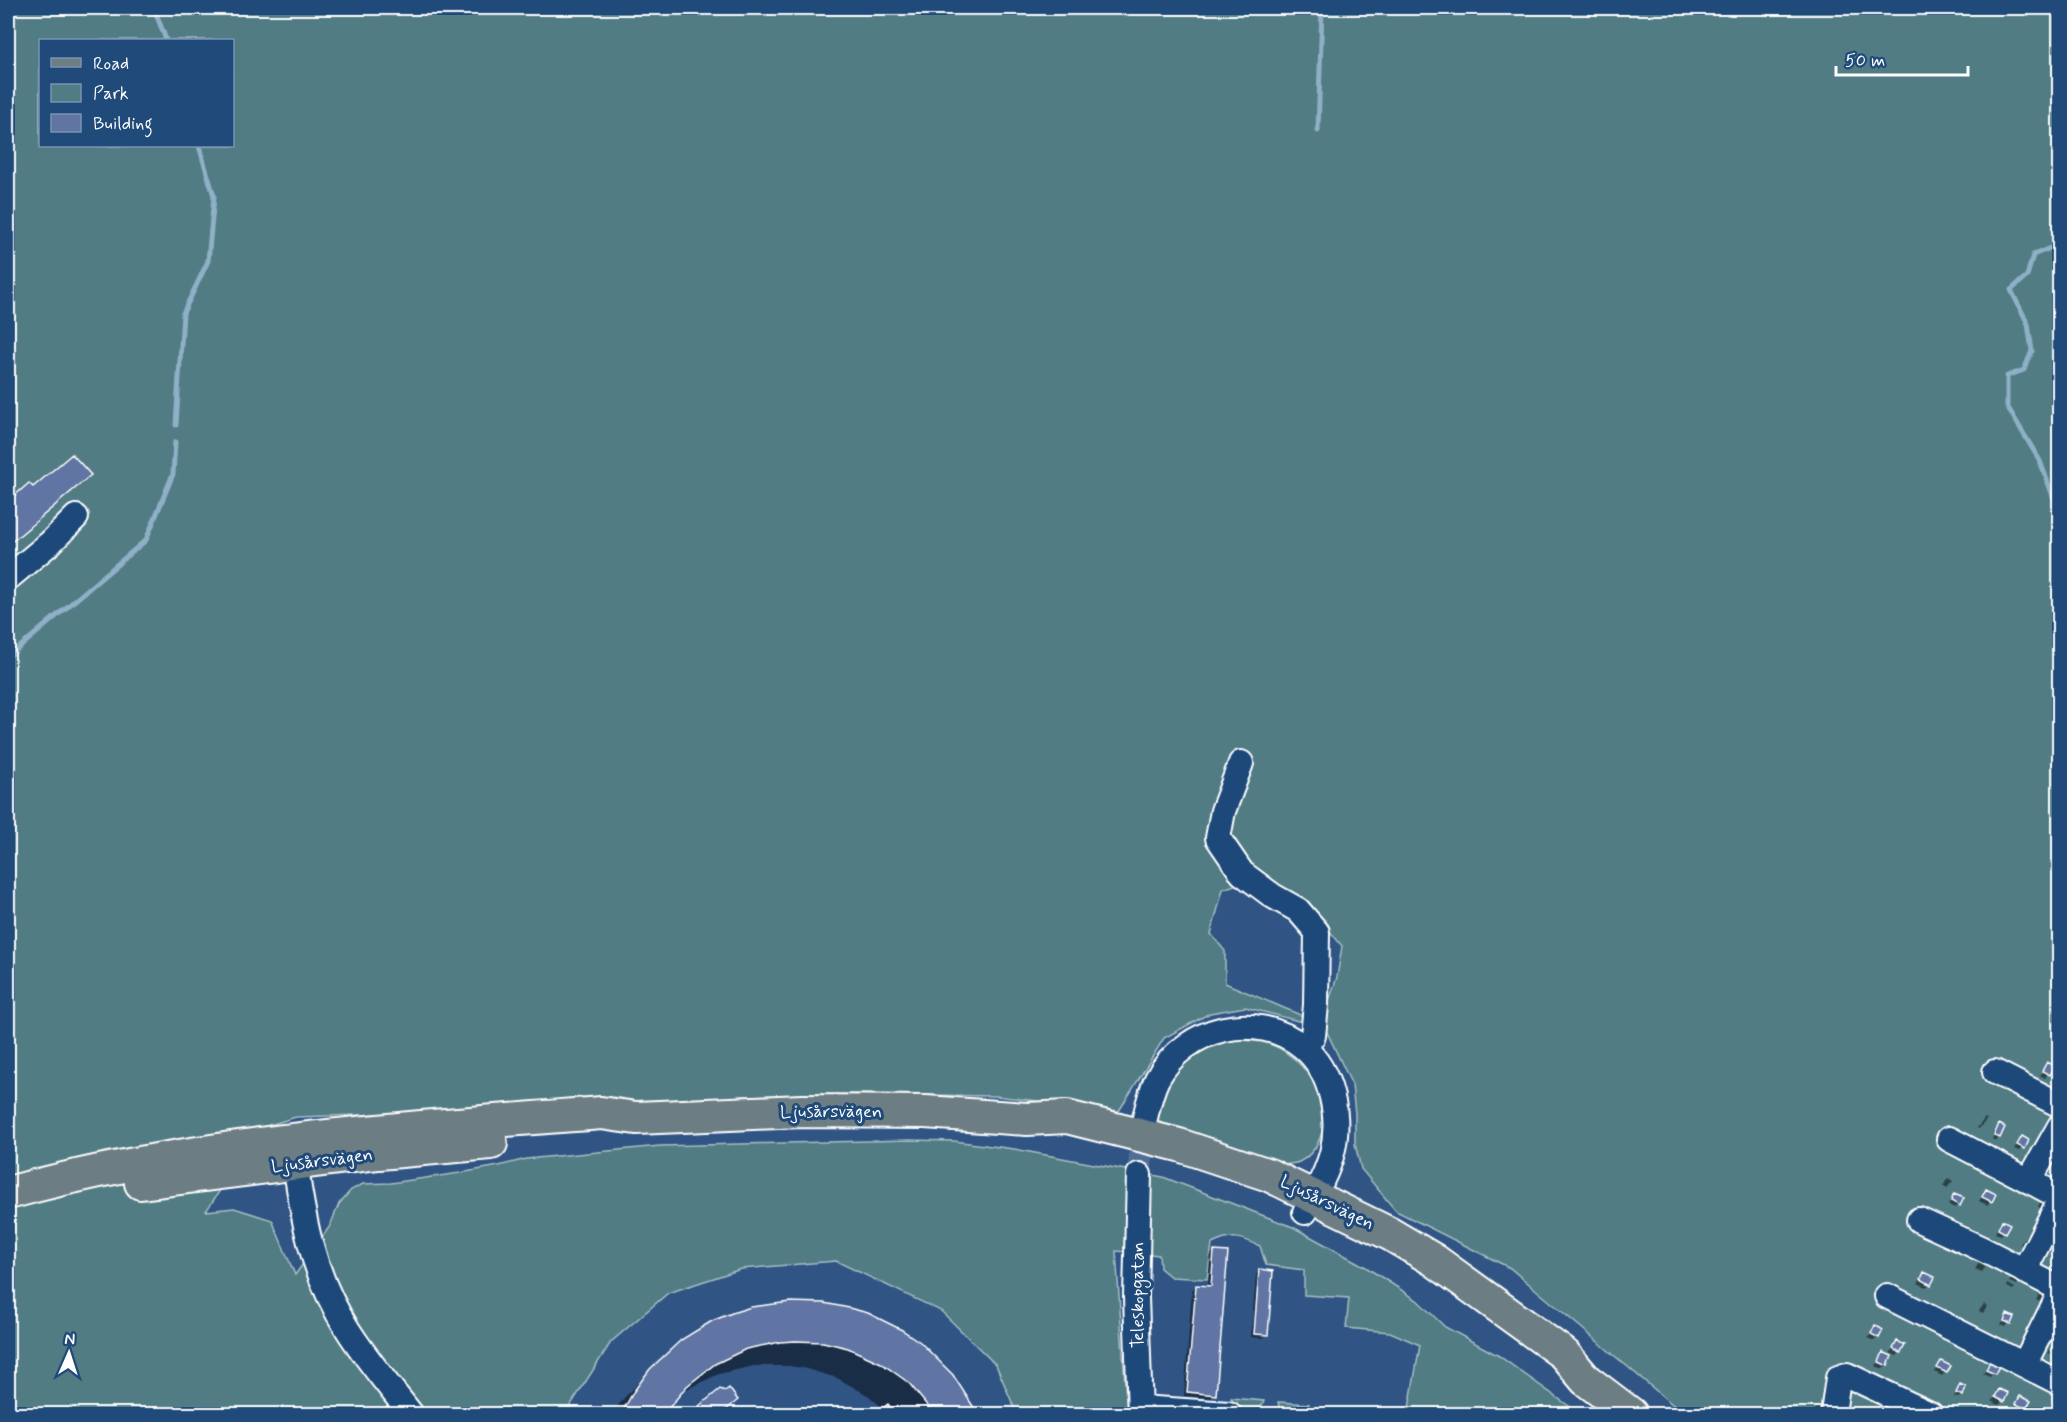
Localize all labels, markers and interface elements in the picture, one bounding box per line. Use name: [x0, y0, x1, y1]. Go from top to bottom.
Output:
legend: [39, 39, 234, 147]
scale bar: [1836, 39, 1968, 77]
text: 50 m: [1845, 49, 1885, 73]
text: Road: [93, 52, 129, 76]
text: Park: [93, 82, 129, 106]
text: Building: [93, 112, 153, 138]
street label: Ljusårsvägen: [780, 1100, 882, 1124]
street label: Ljusårsvägen: [270, 1143, 374, 1179]
street label: Ljusårsvägen: [1276, 1170, 1378, 1236]
street label: Teleskopgatan: [1126, 1242, 1151, 1348]
north arrow: [39, 1323, 99, 1383]
text: N: [64, 1329, 76, 1350]

